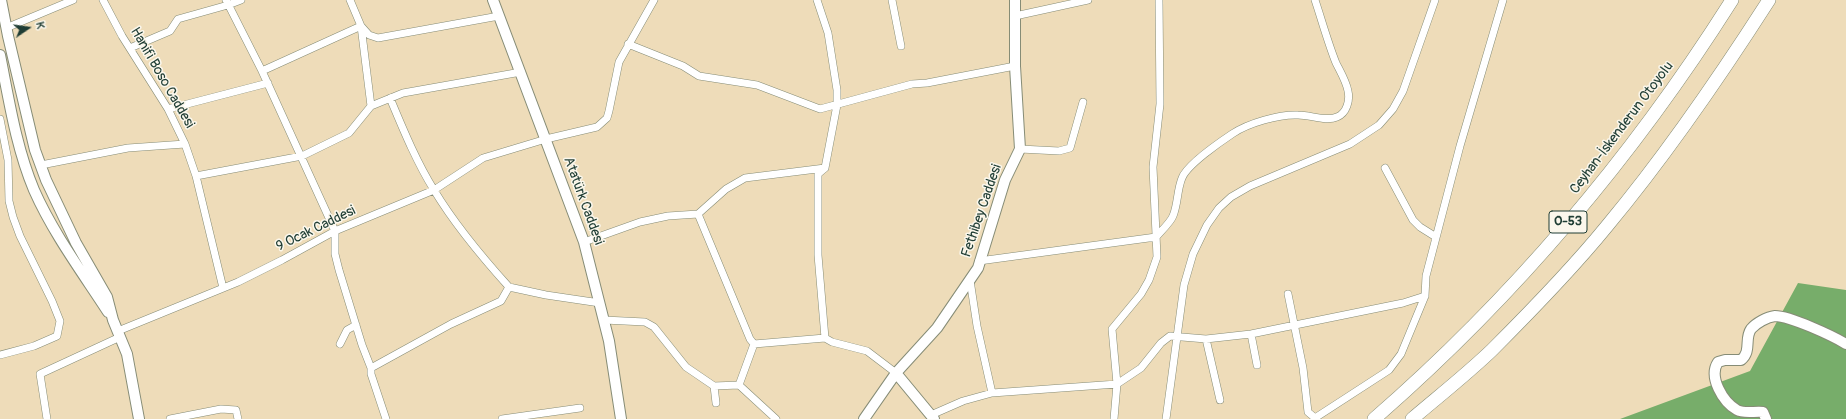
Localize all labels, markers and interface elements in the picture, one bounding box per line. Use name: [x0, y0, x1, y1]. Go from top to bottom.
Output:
north arrow: [8, 8, 48, 48]
text: K: [33, 20, 47, 30]
street label: Hanifi Boso Caddesi: [126, 25, 198, 131]
street label: Ceyhan-İskenderun Otoyolu: [1567, 58, 1677, 198]
street label: Atatürk Caddesi: [559, 155, 607, 247]
street label: Fethibey Caddesi: [958, 162, 1006, 260]
street label: 9 Ocak Caddesi: [274, 203, 358, 255]
road number: O-53: [1549, 211, 1587, 233]

